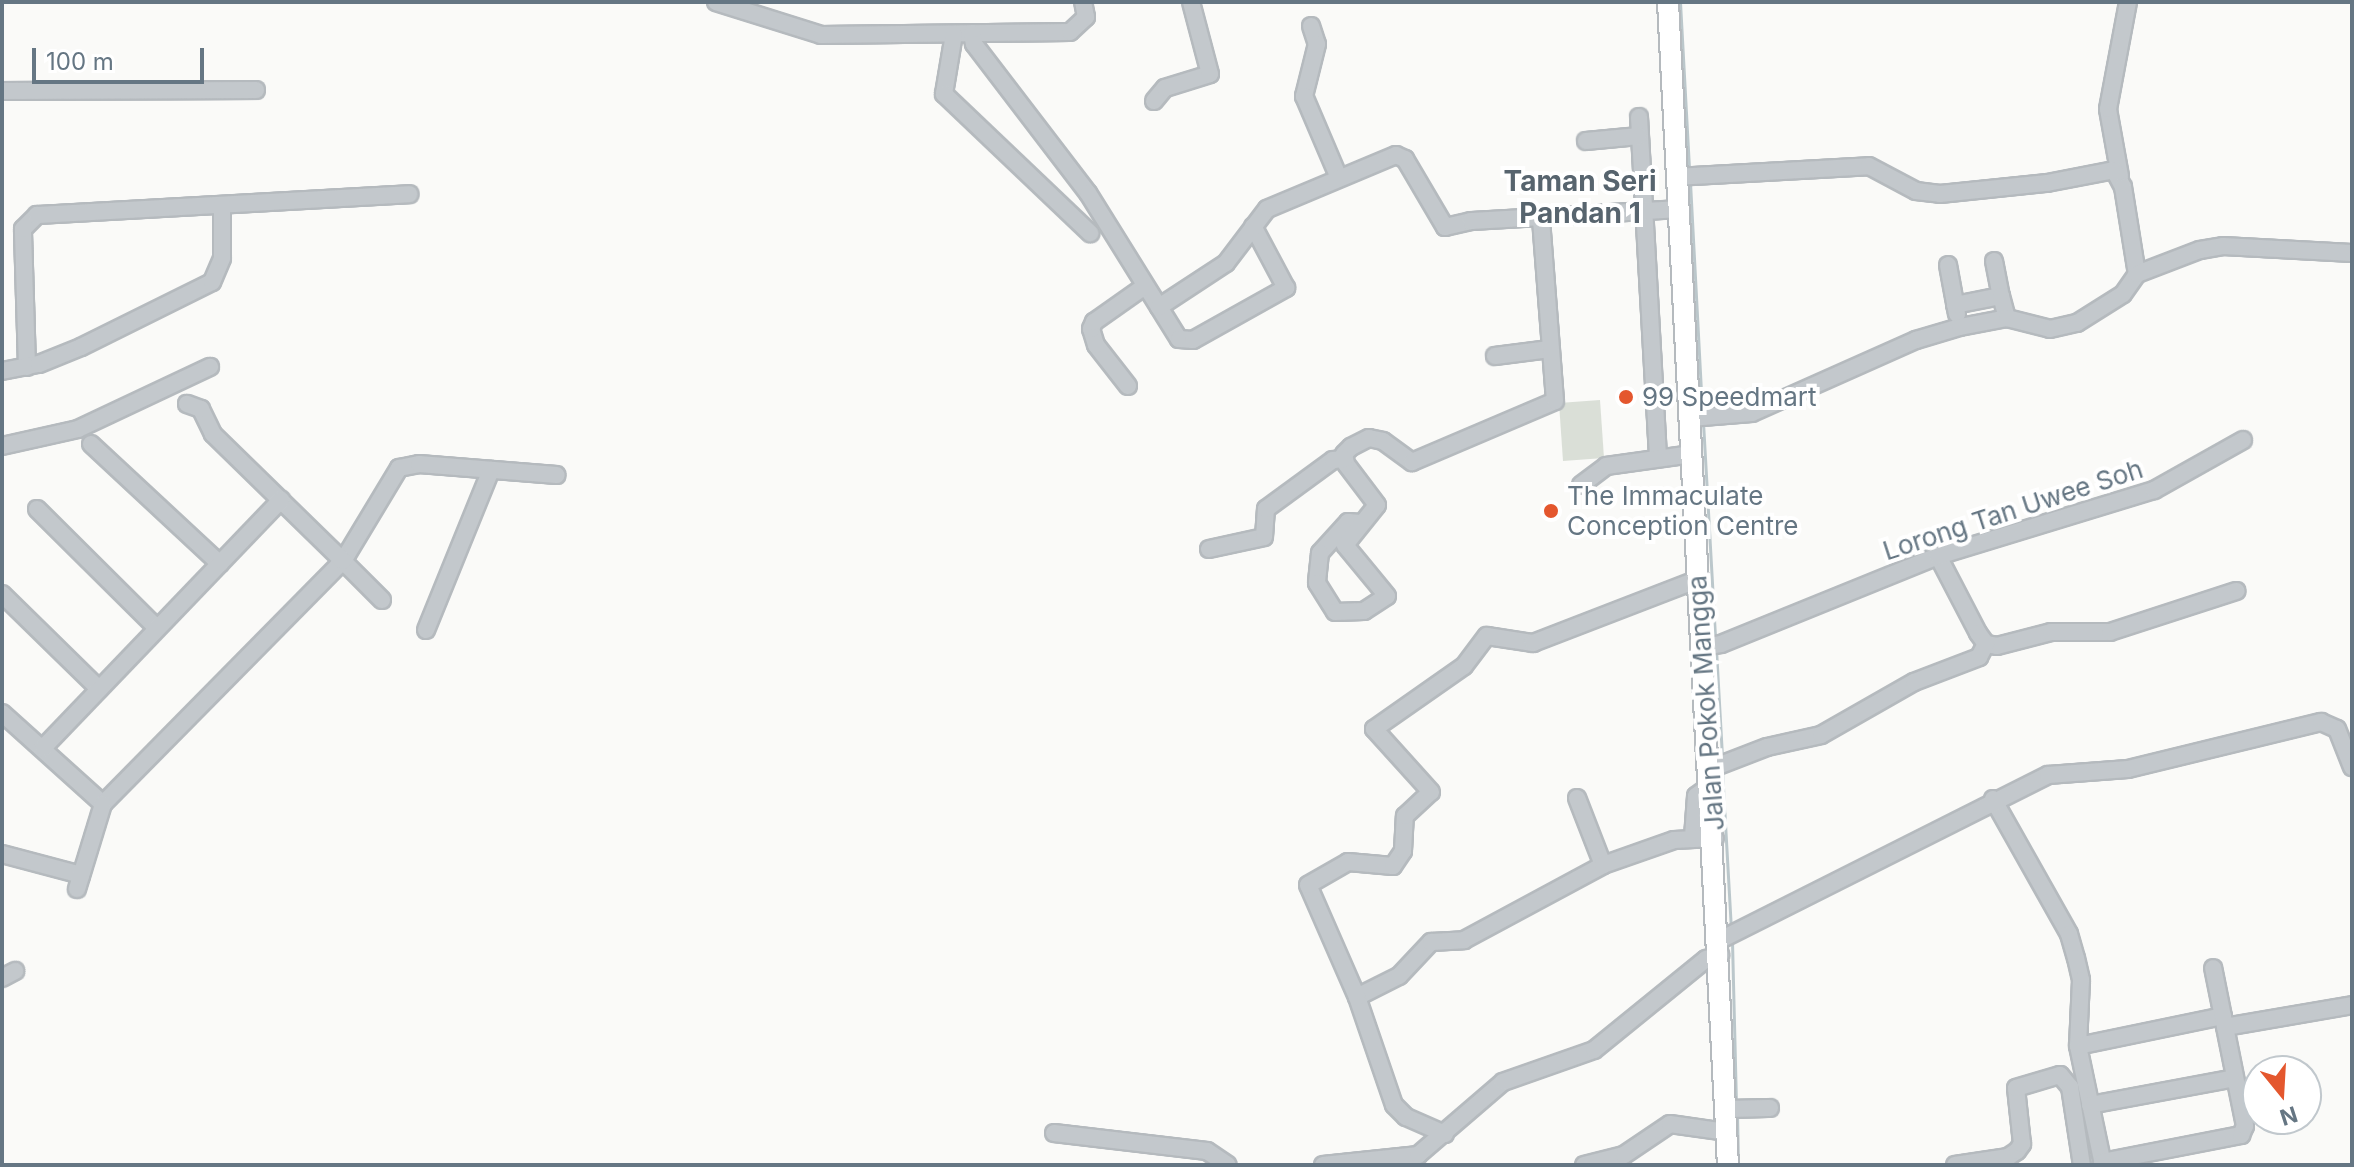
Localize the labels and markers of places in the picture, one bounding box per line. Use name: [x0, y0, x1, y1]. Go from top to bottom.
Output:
place label: 99 Speedmart: [1642, 381, 1816, 413]
marker: 99 Speedmart: [1617, 388, 1635, 406]
place label: The Immaculate Conception Centre: [1567, 480, 1798, 542]
marker: The Immaculate Conception Centre: [1542, 502, 1560, 520]

